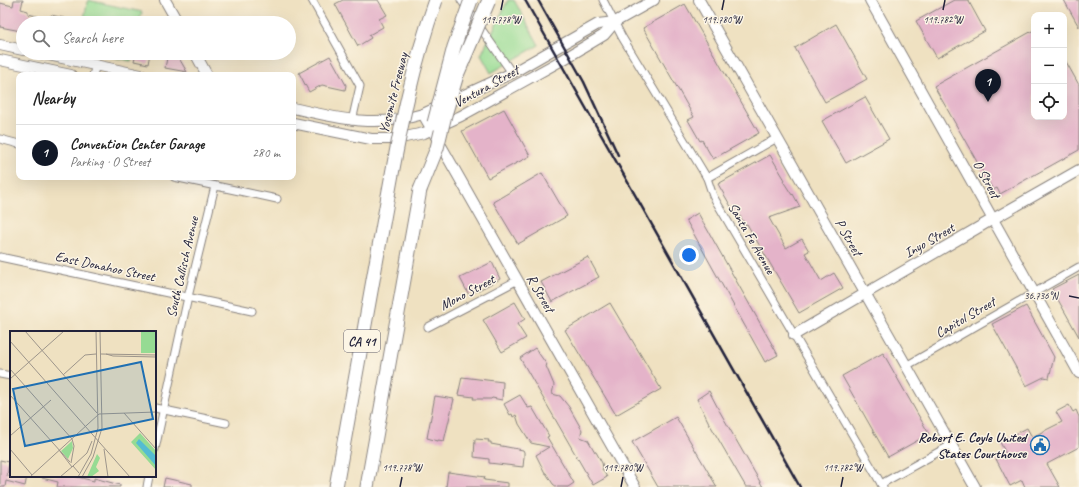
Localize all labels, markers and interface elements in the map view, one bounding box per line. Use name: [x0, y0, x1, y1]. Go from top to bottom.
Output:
map controls: [1031, 12, 1067, 120]
button: +: [1031, 12, 1067, 48]
text: 119.778°W: [481, 13, 522, 26]
text: 119.780°W: [702, 13, 743, 26]
text: 119.782°W: [923, 13, 964, 26]
search box: [16, 16, 296, 60]
icon: search: [30, 27, 52, 49]
text: Search here: [62, 29, 123, 48]
button: −: [1031, 48, 1067, 84]
street label: Yosemite Freeway: [375, 50, 412, 135]
street label: Ventura Street: [451, 60, 524, 111]
pin: 1: [975, 69, 1001, 102]
button: locate: [1031, 84, 1067, 120]
text: Nearby: [32, 88, 75, 109]
text: Convention Center Garage: [70, 135, 204, 154]
text: 1: [42, 145, 48, 161]
text: 280 m: [252, 145, 280, 161]
text: Parking · O Street: [70, 154, 150, 170]
street label: O Street: [969, 157, 1005, 203]
street label: Santa Fe Avenue: [724, 200, 779, 278]
street label: South Callisch Avenue: [163, 214, 203, 319]
street label: P Street: [831, 216, 867, 261]
street label: Inyo Street: [901, 219, 959, 262]
your location: [679, 245, 699, 265]
street label: East Donahoo Street: [54, 248, 158, 286]
street label: Mono Street: [437, 270, 499, 314]
street label: R Street: [523, 271, 559, 317]
text: 36.736°N: [1024, 289, 1060, 302]
street label: Capitol Street: [932, 292, 1000, 341]
road number: CA 41: [344, 330, 380, 352]
inset map: [10, 331, 156, 477]
place label: Robert E. Coyle United States Courthouse: [918, 429, 1028, 462]
public building icon: Robert E. Coyle United States Courthouse: [1029, 434, 1051, 456]
text: 119.778°W: [382, 461, 423, 474]
text: 119.780°W: [603, 461, 644, 474]
text: 119.782°W: [823, 461, 864, 474]

